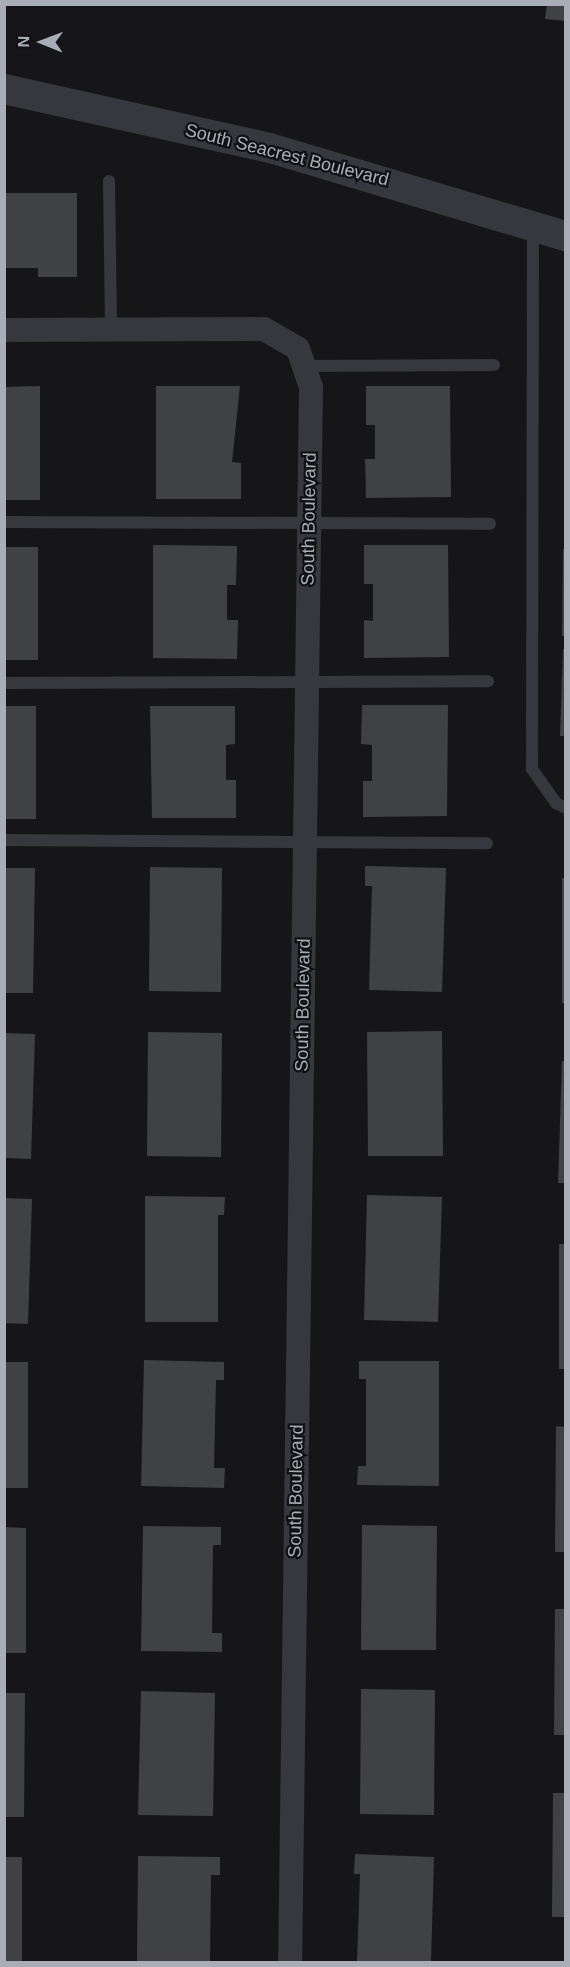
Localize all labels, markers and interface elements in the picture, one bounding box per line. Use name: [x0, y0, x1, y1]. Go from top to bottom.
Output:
north arrow: [12, 12, 72, 72]
text: N: [15, 36, 32, 48]
street label: South Seacrest Boulevard: [183, 119, 391, 191]
street label: South Boulevard: [297, 452, 321, 586]
street label: South Boulevard: [291, 938, 315, 1072]
street label: South Boulevard: [284, 1424, 308, 1558]

